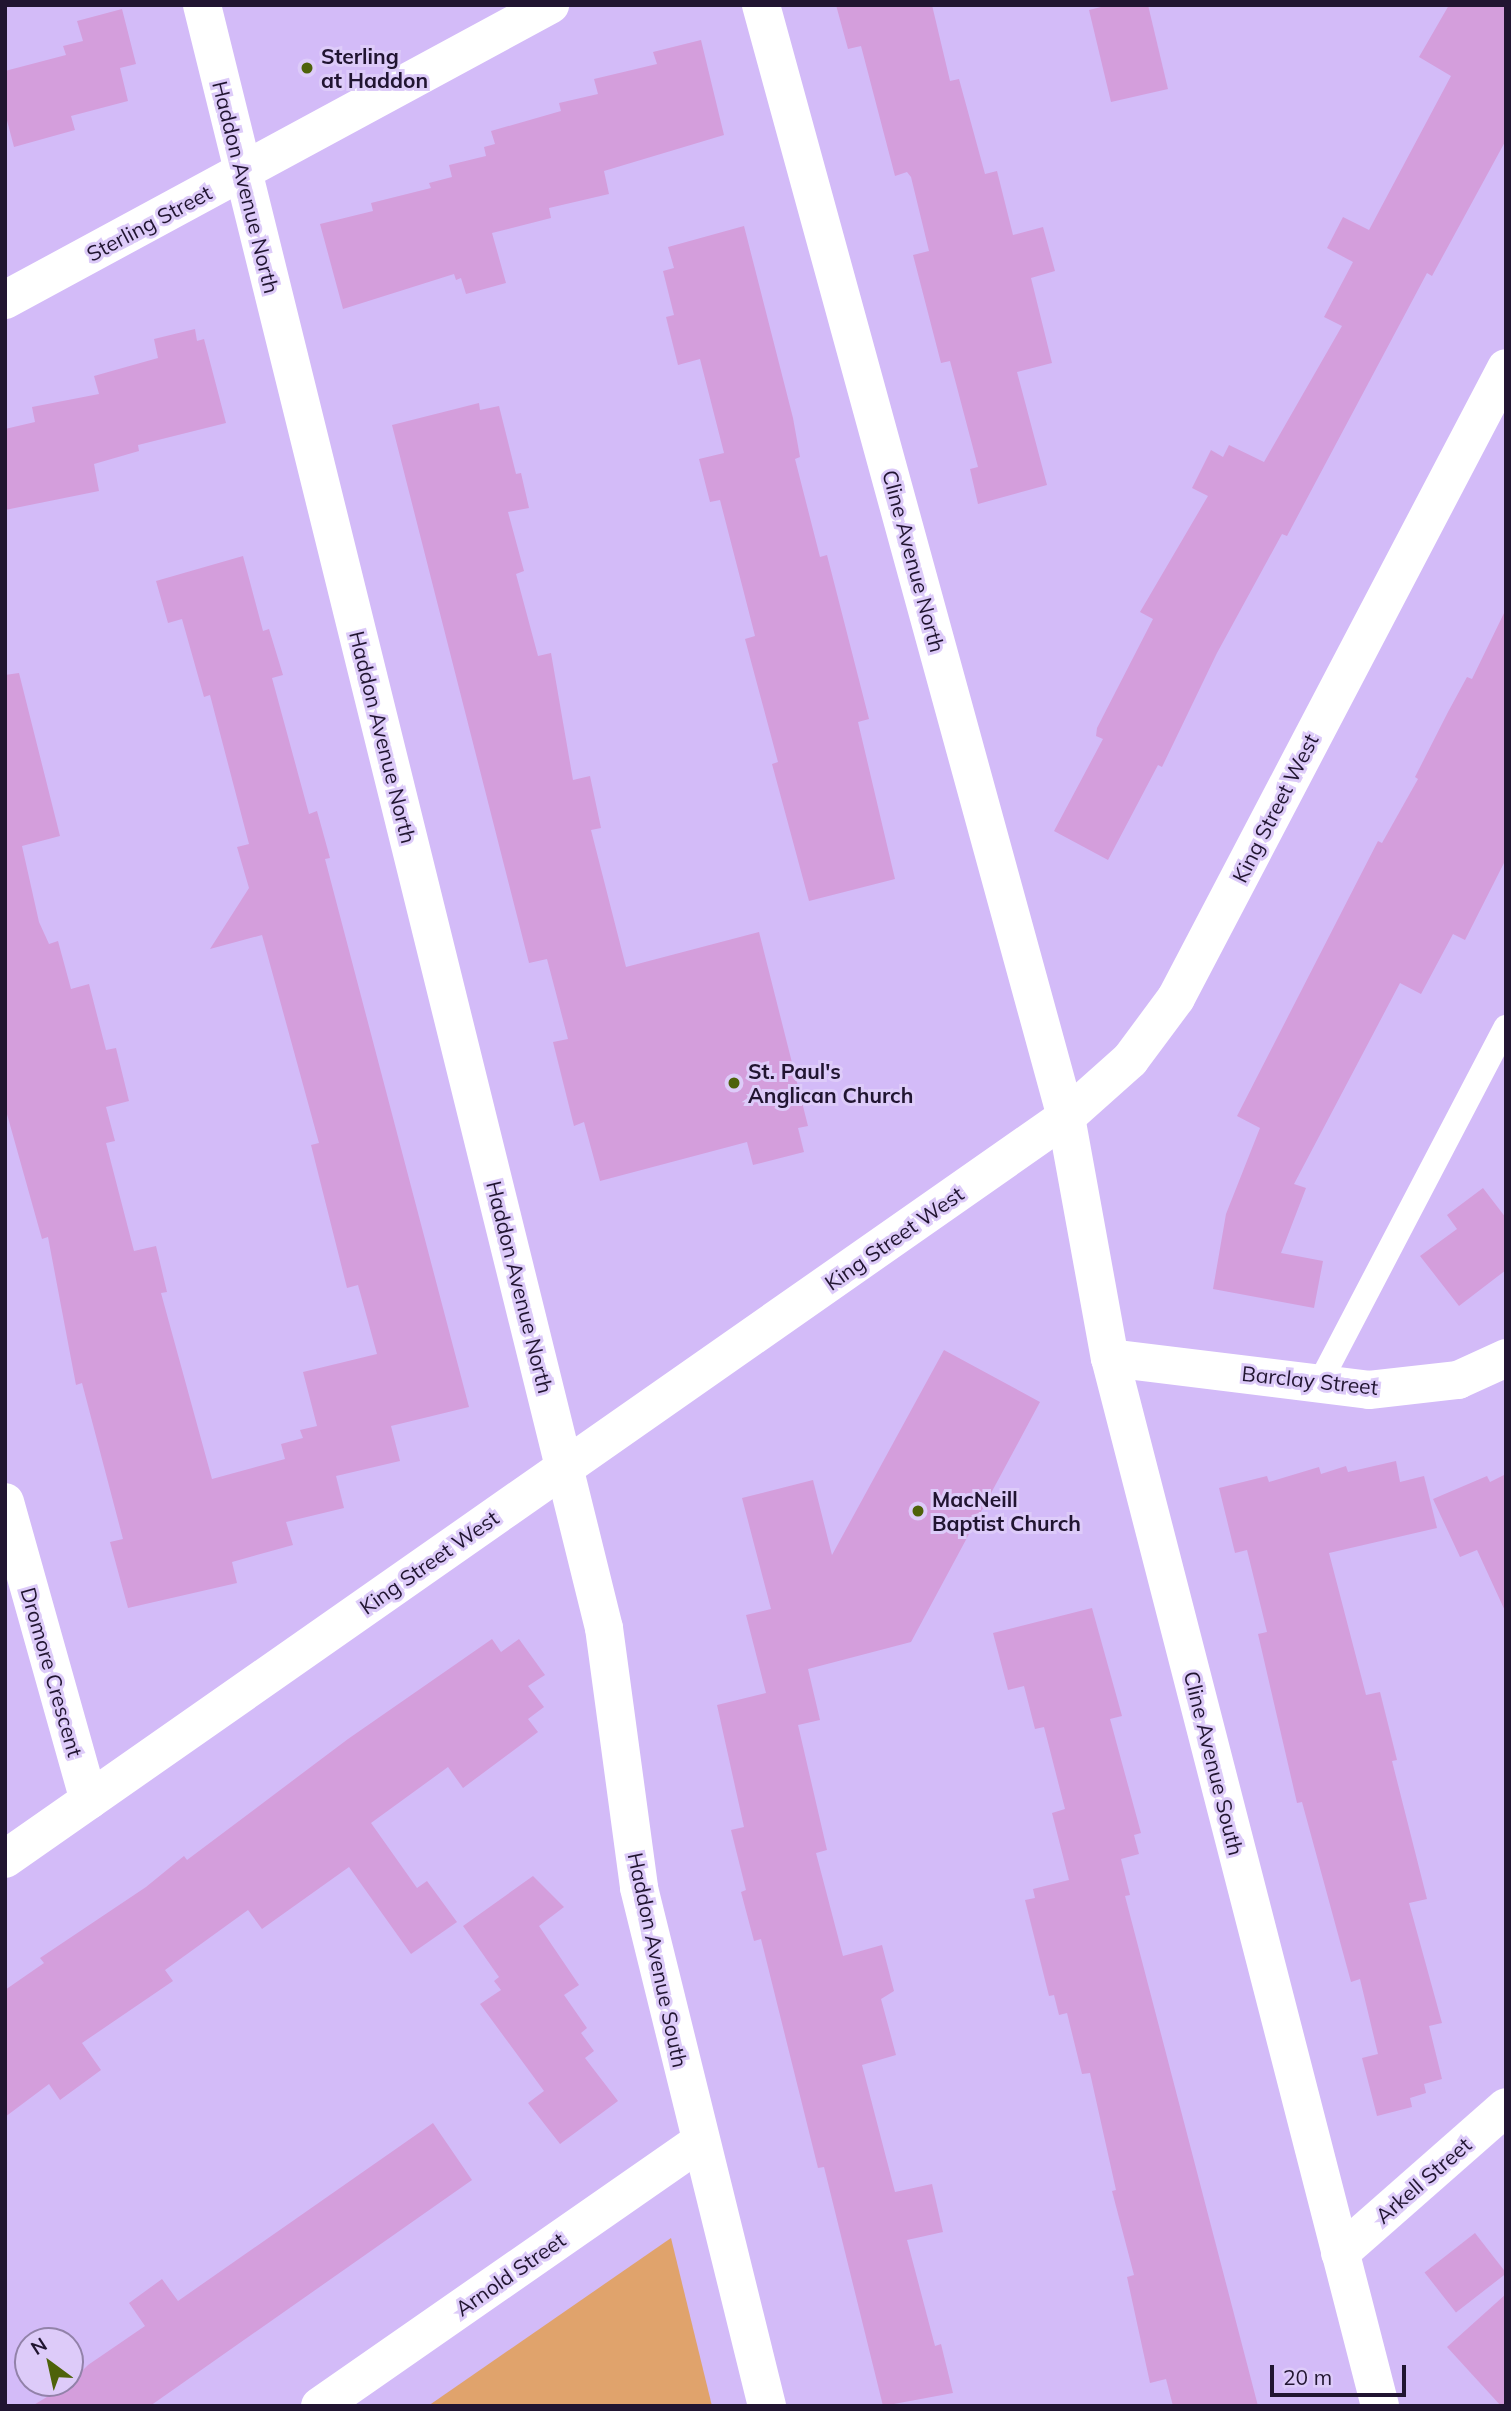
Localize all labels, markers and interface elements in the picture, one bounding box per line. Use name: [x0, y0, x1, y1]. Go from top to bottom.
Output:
place label: Sterling at Haddon: [321, 43, 428, 93]
marker: Sterling at Haddon: [299, 60, 315, 76]
street label: Haddon Avenue North: [207, 78, 285, 296]
street label: Sterling Street: [82, 180, 216, 266]
street label: Cline Avenue North: [878, 467, 950, 655]
street label: Haddon Avenue North: [344, 628, 422, 846]
street label: King Street West: [1227, 729, 1323, 887]
place label: St. Paul's Anglican Church: [748, 1058, 913, 1108]
marker: St. Paul's Anglican Church: [726, 1075, 742, 1091]
street label: Haddon Avenue North: [481, 1178, 559, 1396]
street label: King Street West: [820, 1181, 968, 1295]
street label: Barclay Street: [1241, 1360, 1379, 1400]
place label: MacNeill Baptist Church: [932, 1486, 1081, 1536]
marker: MacNeill Baptist Church: [910, 1503, 926, 1519]
street label: King Street West: [355, 1505, 503, 1619]
street label: Dromore Crescent: [16, 1584, 88, 1760]
street label: Cline Avenue South: [1179, 1668, 1249, 1858]
street label: Haddon Avenue South: [623, 1850, 693, 2070]
street label: Arkell Street: [1370, 2132, 1476, 2228]
street label: Arnold Street: [450, 2227, 570, 2321]
north arrow: [14, 2327, 84, 2397]
text: N: [26, 2332, 51, 2360]
scale bar: [1273, 2352, 1410, 2396]
text: 20 m: [1283, 2364, 1332, 2390]

